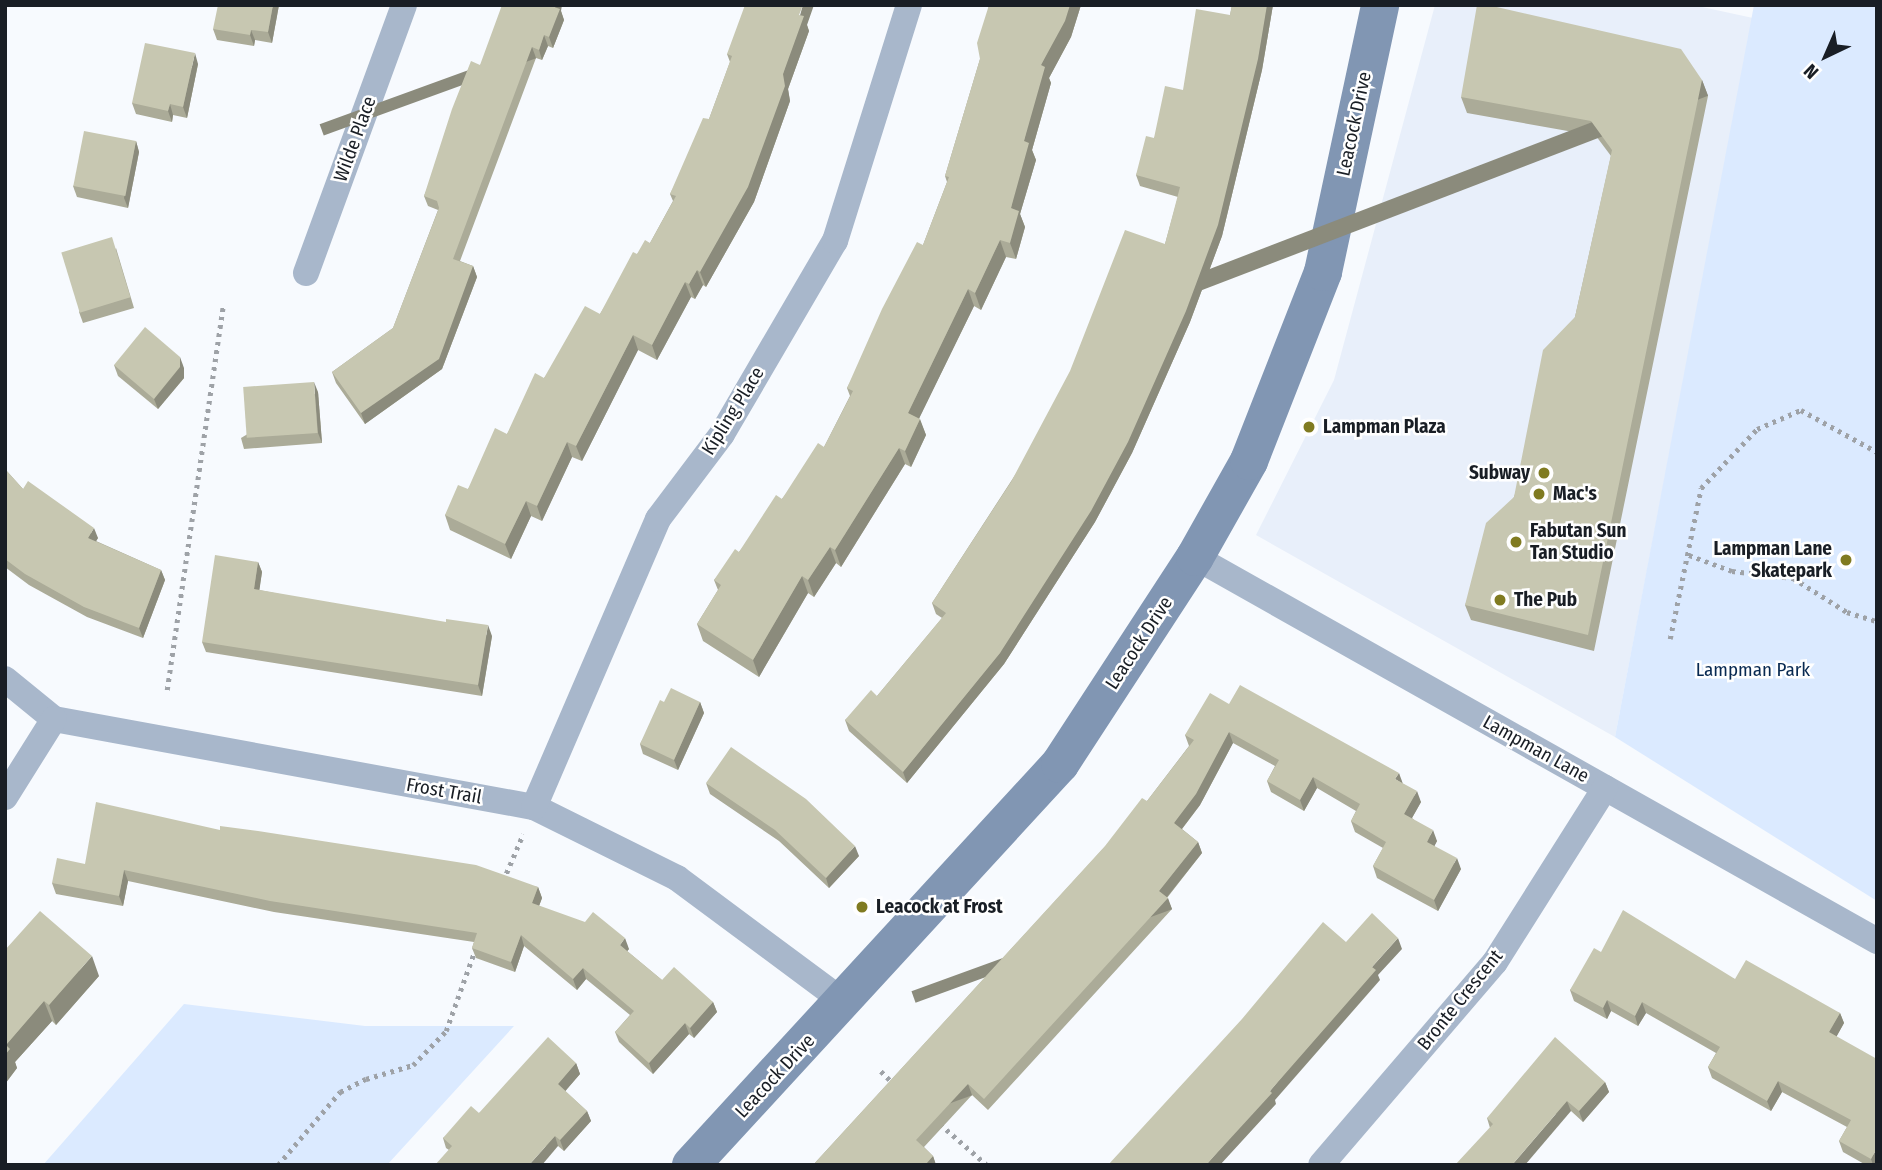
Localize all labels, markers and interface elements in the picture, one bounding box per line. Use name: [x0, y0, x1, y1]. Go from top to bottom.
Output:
north arrow: [1791, 21, 1861, 91]
text: N: [1799, 59, 1823, 84]
street label: Leacock Drive: [1332, 70, 1376, 178]
street label: Wilde Place: [329, 93, 381, 185]
street label: Kipling Place: [697, 363, 769, 459]
place label: Lampman Plaza: [1323, 416, 1446, 438]
marker: Lampman Plaza: [1301, 419, 1317, 435]
place label: Subway: [1469, 462, 1530, 484]
marker: Subway: [1536, 465, 1552, 481]
place label: Mac's: [1553, 483, 1597, 505]
marker: Mac's: [1531, 486, 1547, 502]
place label: Fabutan Sun Tan Studio: [1530, 520, 1626, 564]
marker: Fabutan Sun Tan Studio: [1508, 534, 1524, 550]
place label: Lampman Lane Skatepark: [1713, 538, 1832, 582]
marker: Lampman Lane Skatepark: [1838, 552, 1854, 568]
place label: The Pub: [1514, 589, 1577, 611]
street label: Leacock Drive: [1101, 592, 1177, 694]
marker: The Pub: [1492, 592, 1508, 608]
park label: Lampman Park: [1696, 659, 1810, 681]
street label: Lampman Lane: [1479, 710, 1593, 788]
street label: Frost Trail: [405, 773, 483, 809]
place label: Leacock at Frost: [876, 896, 1003, 918]
marker: Leacock at Frost: [854, 899, 870, 915]
street label: Bronte Crescent: [1413, 945, 1507, 1055]
street label: Leacock Drive: [731, 1029, 819, 1123]

